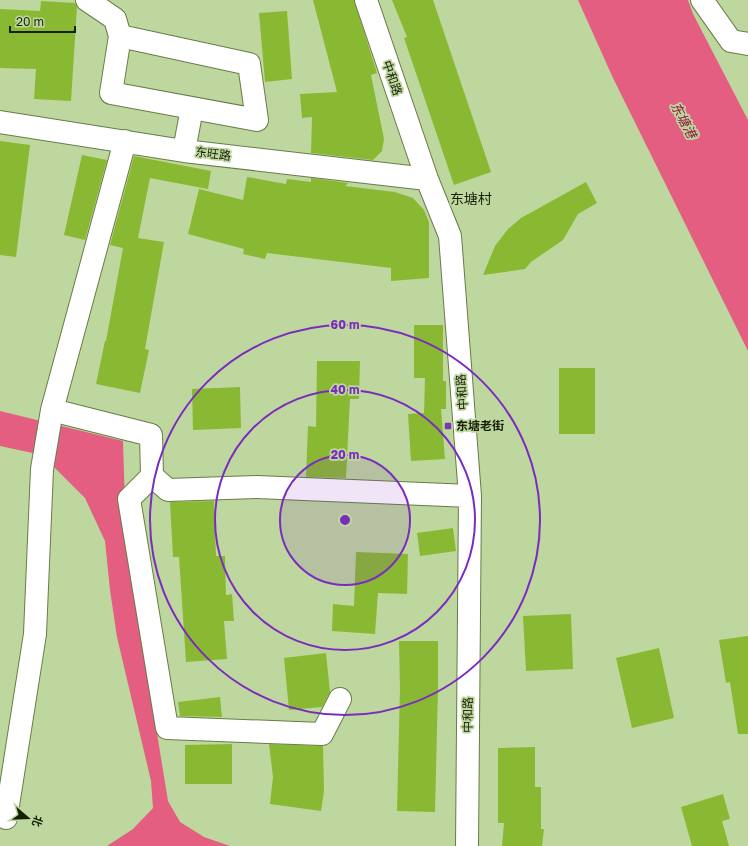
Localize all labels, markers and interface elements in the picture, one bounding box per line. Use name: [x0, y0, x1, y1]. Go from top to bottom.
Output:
scale bar: [10, 8, 75, 34]
text: 20 m: [16, 14, 44, 29]
street label: 中和路: [380, 58, 405, 97]
water label: 东塘港: [668, 99, 701, 143]
street label: 东旺路: [194, 144, 232, 163]
district label: 东塘村: [450, 190, 492, 207]
text: 60 m: [331, 317, 359, 332]
street label: 中和路: [453, 374, 470, 411]
text: 40 m: [331, 382, 359, 397]
place label: 东塘老街: [456, 418, 504, 433]
marker: 东塘老街: [443, 421, 453, 431]
text: 20 m: [331, 447, 359, 462]
centre of rings: [338, 513, 352, 527]
street label: 中和路: [460, 697, 475, 733]
north arrow: [8, 798, 48, 838]
text: 北: [30, 814, 46, 829]

